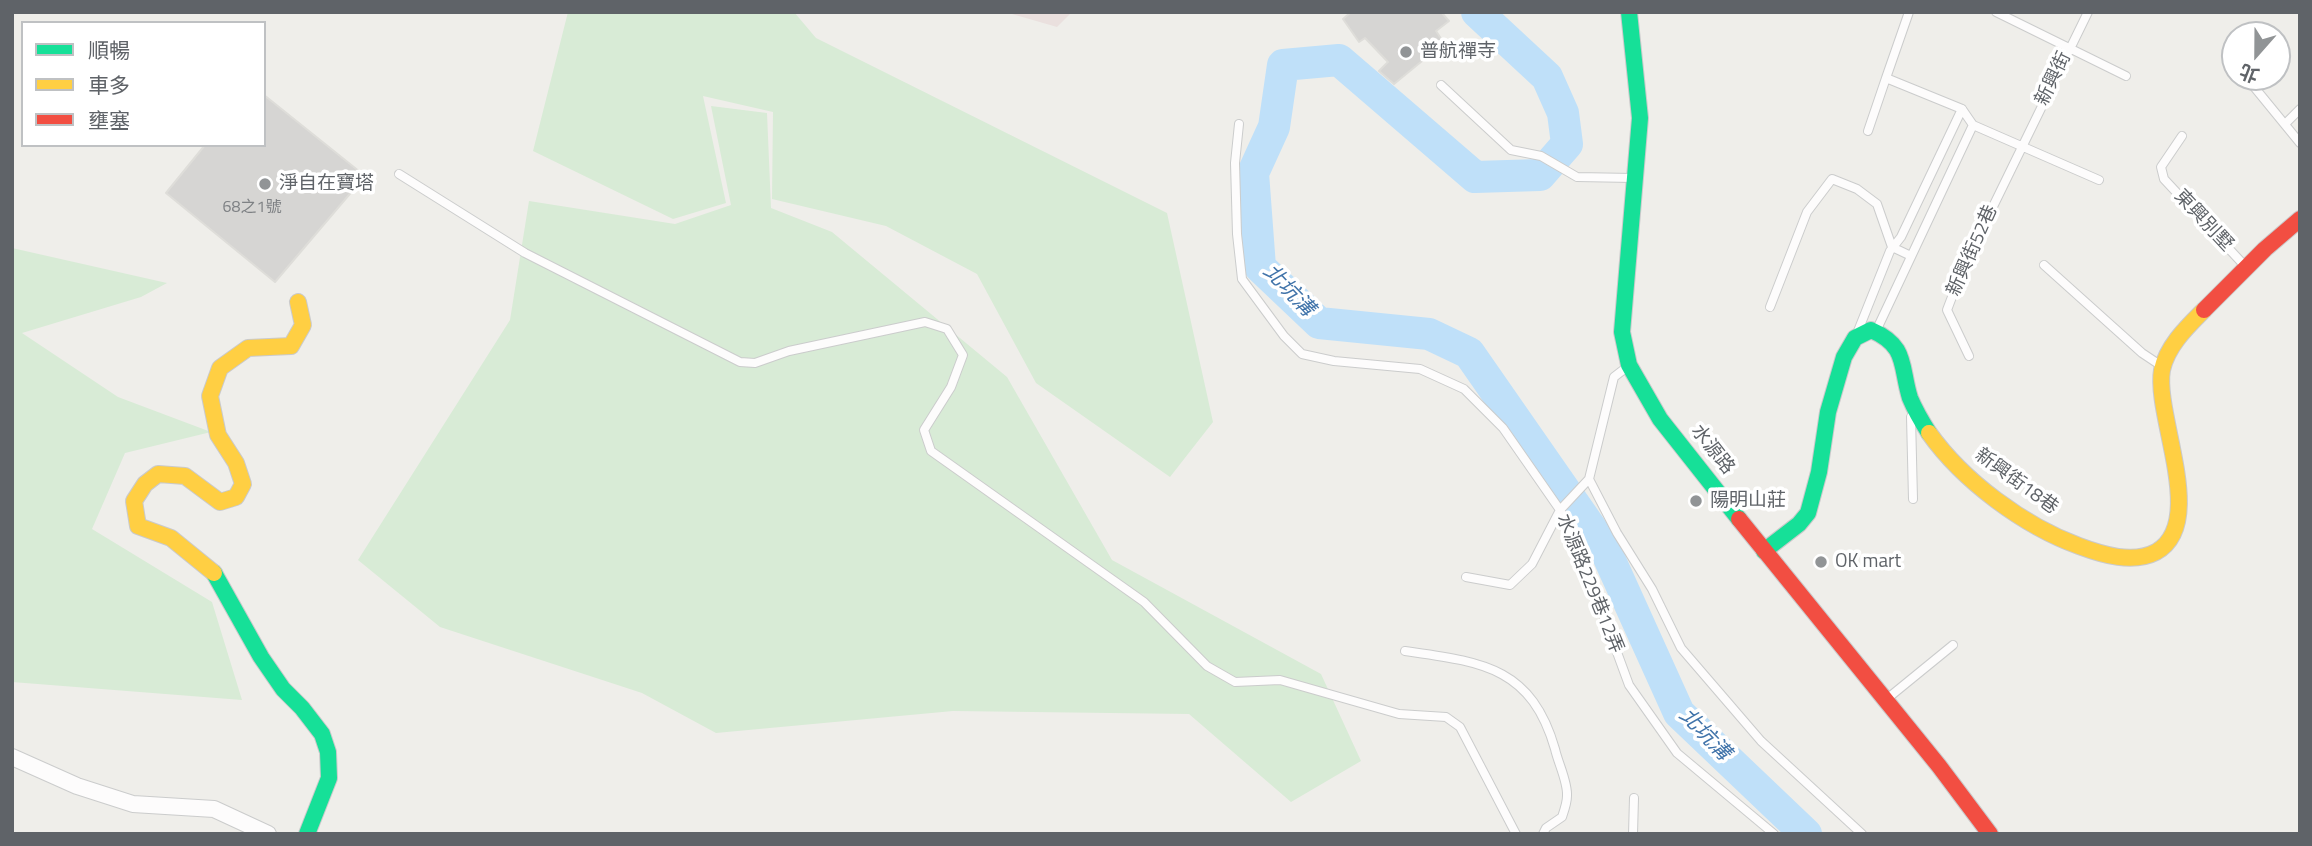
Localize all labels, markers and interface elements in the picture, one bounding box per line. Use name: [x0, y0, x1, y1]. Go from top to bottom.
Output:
legend: [21, 21, 266, 147]
north arrow: [2221, 21, 2291, 91]
text: 順暢: [88, 34, 130, 66]
place label: 普航禪寺: [1420, 41, 1496, 63]
marker: 普航禪寺: [1398, 44, 1414, 60]
street label: 新興街: [2031, 48, 2077, 110]
text: 北: [2235, 57, 2263, 91]
text: 車多: [88, 69, 130, 101]
text: 壅塞: [88, 104, 130, 136]
place label: 淨自在寶塔: [279, 173, 374, 195]
marker: 淨自在寶塔: [257, 176, 273, 192]
street label: 東興別墅: [2169, 185, 2237, 257]
house number: 68之1號: [223, 198, 281, 218]
street label: 新興街52巷: [1943, 202, 2003, 300]
water label: 北坑溝: [1257, 260, 1319, 322]
street label: 水源路: [1685, 421, 1739, 479]
street label: 新興街18巷: [1970, 444, 2062, 520]
place label: 陽明山莊: [1710, 490, 1786, 512]
marker: 陽明山莊: [1688, 493, 1704, 509]
street label: 水源路229巷12弄: [1551, 511, 1627, 657]
place label: OK mart: [1835, 551, 1901, 573]
marker: OK mart: [1813, 554, 1829, 570]
water label: 北坑溝: [1673, 704, 1735, 766]

